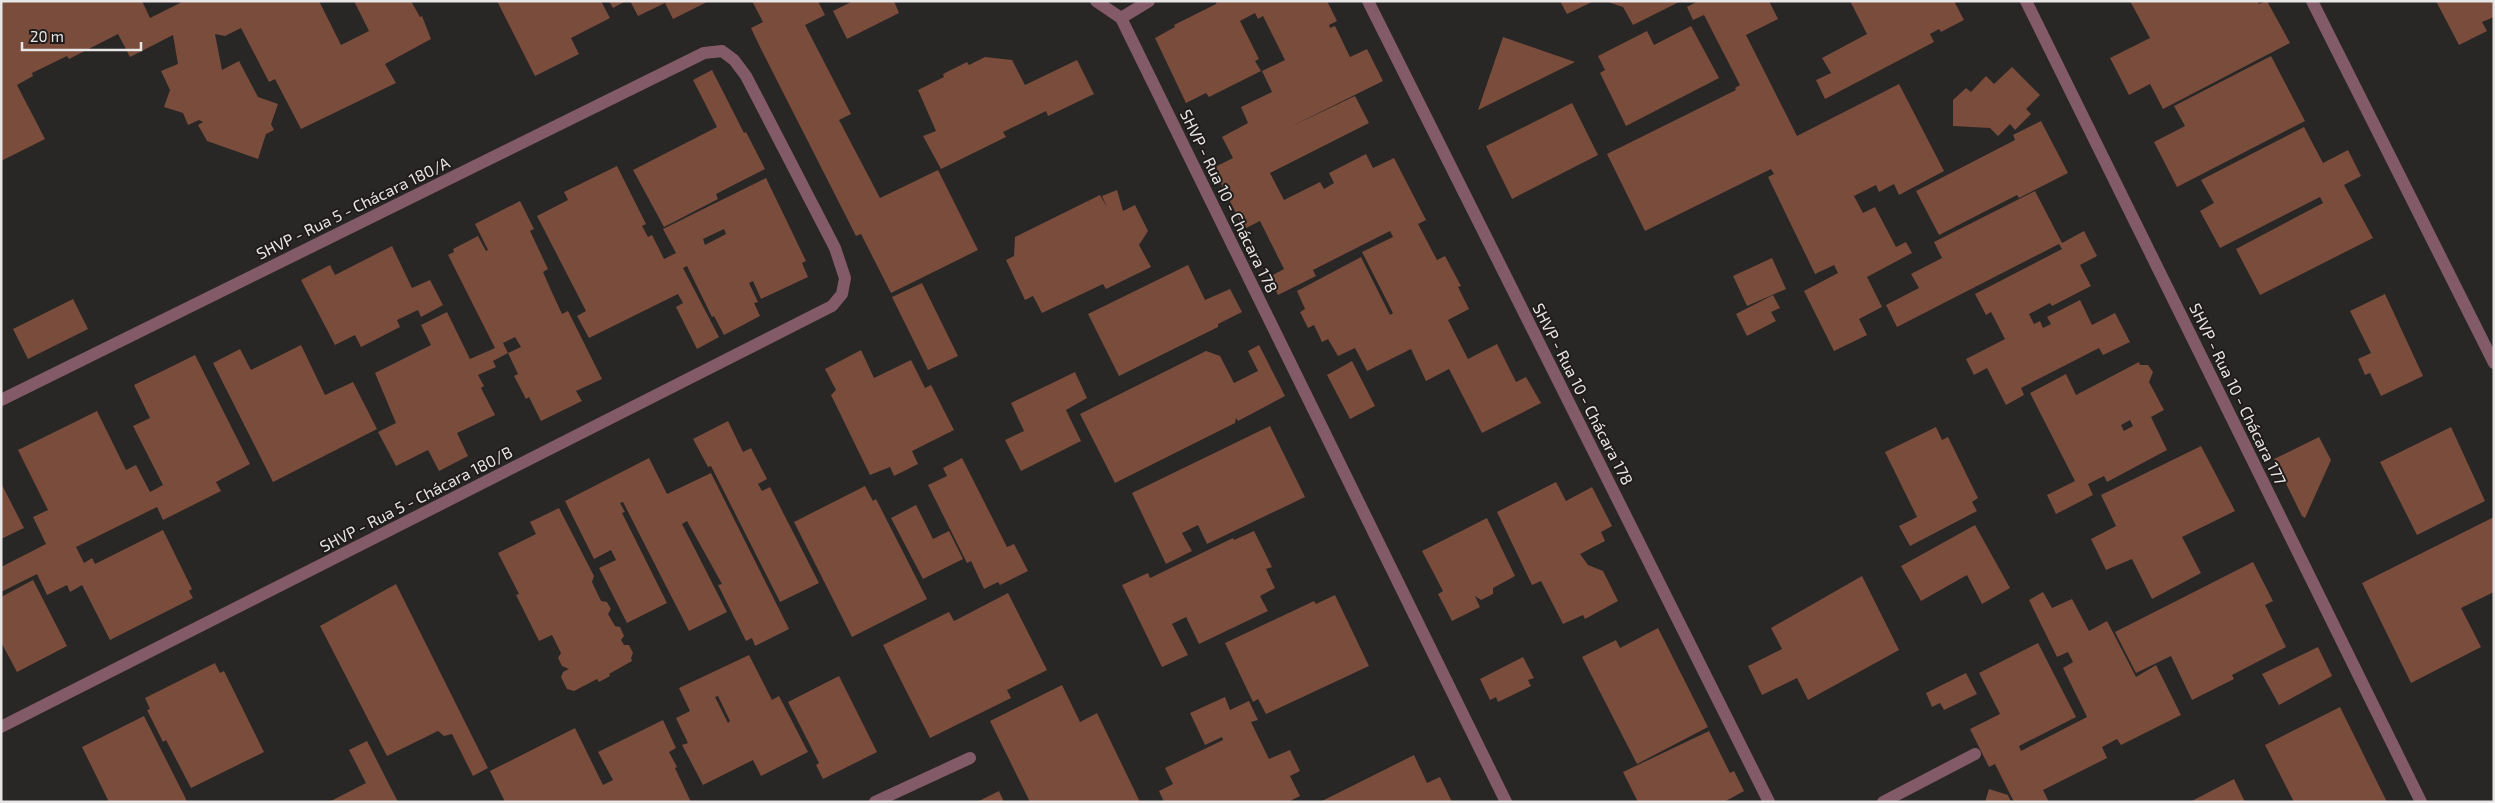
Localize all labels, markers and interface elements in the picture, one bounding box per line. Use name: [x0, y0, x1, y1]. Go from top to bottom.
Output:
scale bar: [22, 20, 141, 52]
text: 20 m: [30, 27, 64, 45]
street label: SHVP - Rua 10 - Chácara 178: [1177, 106, 1282, 295]
street label: SHVP - Rua 5 - Chácara 180/A: [253, 152, 453, 263]
street label: SHVP - Rua 10 - Chácara 178: [1529, 300, 1638, 488]
street label: SHVP - Rua 10 - Chácara 177: [2186, 300, 2291, 488]
street label: SHVP - Rua 5 - Chácara 180/B: [316, 442, 515, 556]

